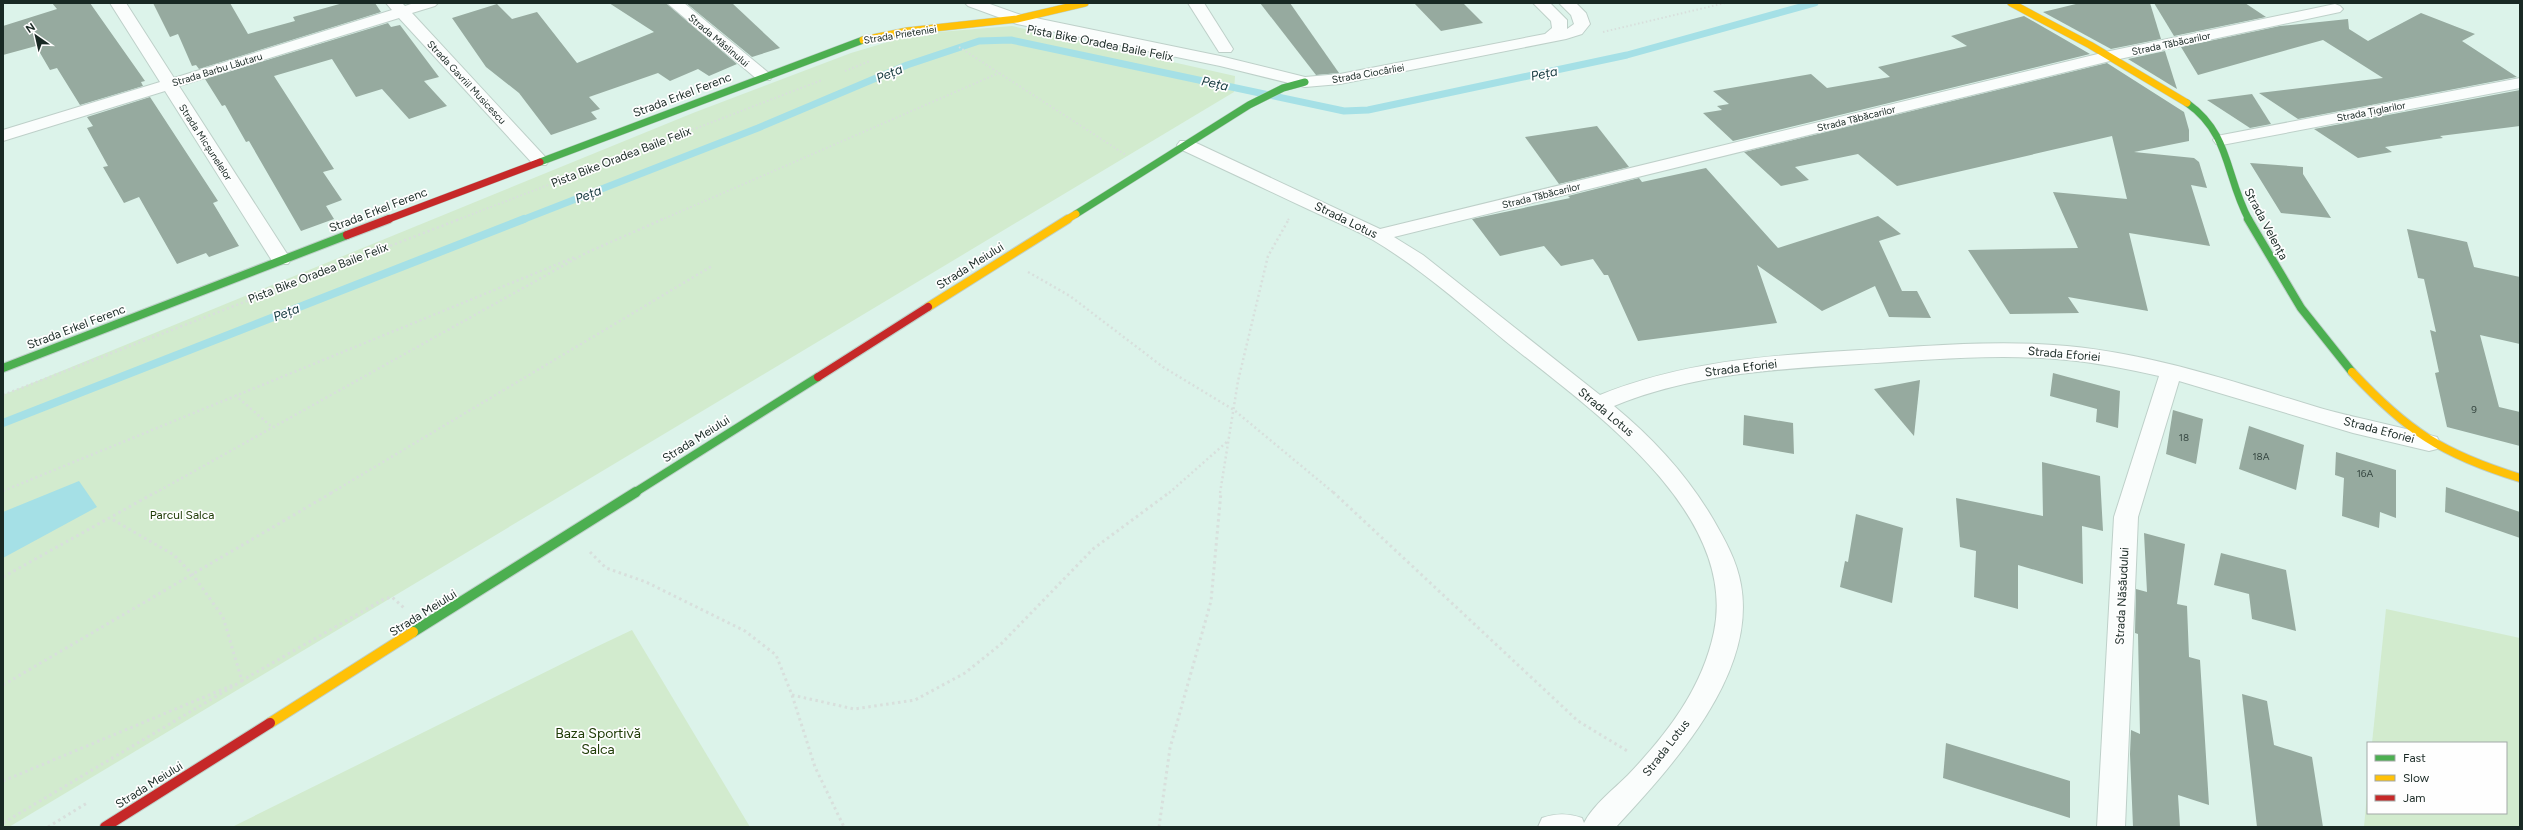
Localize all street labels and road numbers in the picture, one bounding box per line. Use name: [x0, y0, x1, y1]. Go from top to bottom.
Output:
street label: Strada Măslinului: [685, 11, 752, 70]
street label: Strada Prieteniei: [863, 22, 937, 47]
street label: Pista Bike Oradea Baile Felix: [1026, 22, 1175, 64]
street label: Strada Tăbăcarilor: [2130, 29, 2212, 58]
street label: Strada Gavriil Musicescu: [424, 38, 509, 127]
street label: Strada Barbu Lăutaru: [170, 50, 264, 89]
street label: Strada Ciocârliei: [1331, 61, 1405, 86]
street label: Strada Erkel Ferenc: [631, 70, 734, 120]
street label: Strada Țiglarilor: [2336, 98, 2407, 125]
street label: Strada Micșunelelor: [176, 102, 235, 183]
street label: Strada Tăbăcarilor: [1816, 102, 1897, 135]
street label: Pista Bike Oradea Baile Felix: [549, 124, 693, 190]
street label: Strada Tăbăcarilor: [1501, 179, 1582, 212]
street label: Strada Erkel Ferenc: [327, 185, 430, 235]
street label: Strada Velența: [2241, 186, 2291, 262]
street label: Strada Lotus: [1312, 199, 1380, 241]
street label: Pista Bike Oradea Baile Felix: [246, 240, 390, 306]
street label: Strada Meiului: [934, 240, 1006, 292]
street label: Strada Erkel Ferenc: [25, 302, 128, 352]
street label: Strada Eforiei: [2027, 344, 2101, 364]
street label: Strada Eforiei: [1704, 357, 1778, 379]
street label: Strada Lotus: [1575, 385, 1637, 440]
street label: Strada Meiului: [660, 413, 732, 465]
street label: Strada Eforiei: [2342, 414, 2416, 446]
street label: Strada Năsăudului: [2112, 547, 2132, 645]
street label: Strada Meiului: [387, 587, 459, 639]
street label: Strada Lotus: [1639, 716, 1693, 779]
street label: Strada Meiului: [113, 759, 185, 811]

